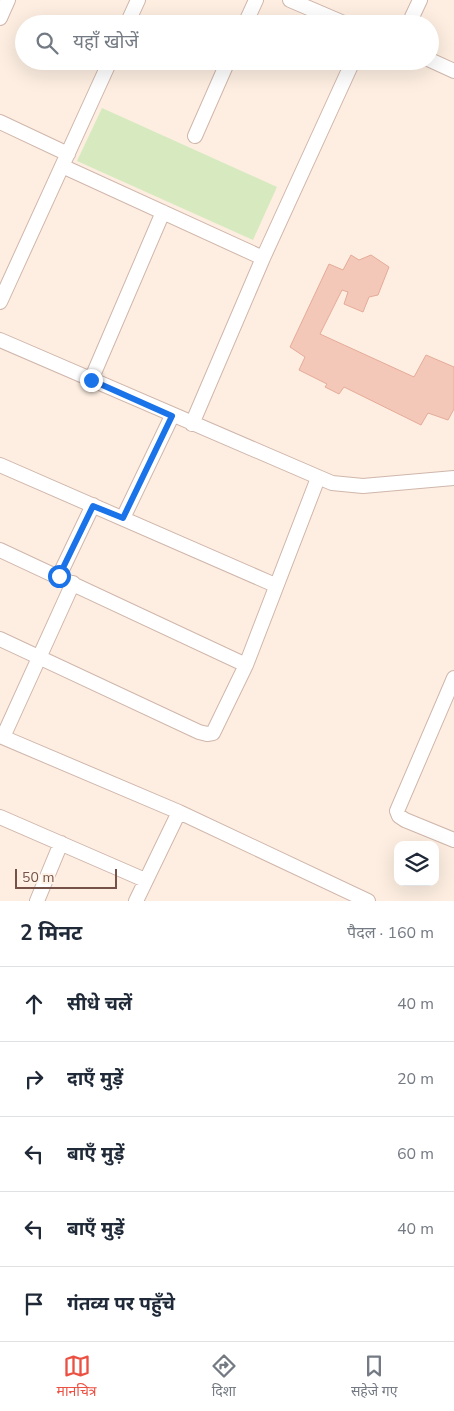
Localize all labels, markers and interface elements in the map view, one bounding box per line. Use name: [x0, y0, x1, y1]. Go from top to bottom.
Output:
search box: [15, 15, 439, 70]
icon: search: [33, 29, 61, 57]
text: यहाँ खोजें: [73, 29, 138, 55]
route end: [80, 369, 103, 392]
route start: [48, 565, 71, 588]
map controls: [394, 841, 439, 886]
button: layers: [394, 841, 439, 886]
scale bar: [15, 866, 118, 889]
text: 50 m: [22, 868, 54, 887]
text: 2 मिनट: [20, 919, 82, 947]
text: पैदल · 160 m: [347, 922, 434, 944]
icon: ahead: [20, 990, 48, 1018]
text: सीधे चलें: [67, 991, 132, 1017]
text: 40 m: [397, 993, 434, 1015]
icon: right: [20, 1065, 48, 1093]
text: दाएँ मुड़ें: [67, 1066, 123, 1092]
text: 20 m: [397, 1068, 434, 1090]
icon: left: [20, 1140, 48, 1168]
text: बाएँ मुड़ें: [67, 1141, 124, 1167]
text: 60 m: [397, 1143, 434, 1165]
icon: left: [20, 1215, 48, 1243]
text: बाएँ मुड़ें: [67, 1216, 124, 1242]
text: 40 m: [397, 1218, 434, 1240]
icon: arrive: [20, 1290, 48, 1318]
text: गंतव्य पर पहुँचे: [67, 1291, 175, 1317]
tab: मानचित्र: [57, 1352, 97, 1402]
tab: दिशा: [210, 1352, 238, 1402]
tab: सहेजे गए: [351, 1352, 397, 1402]

